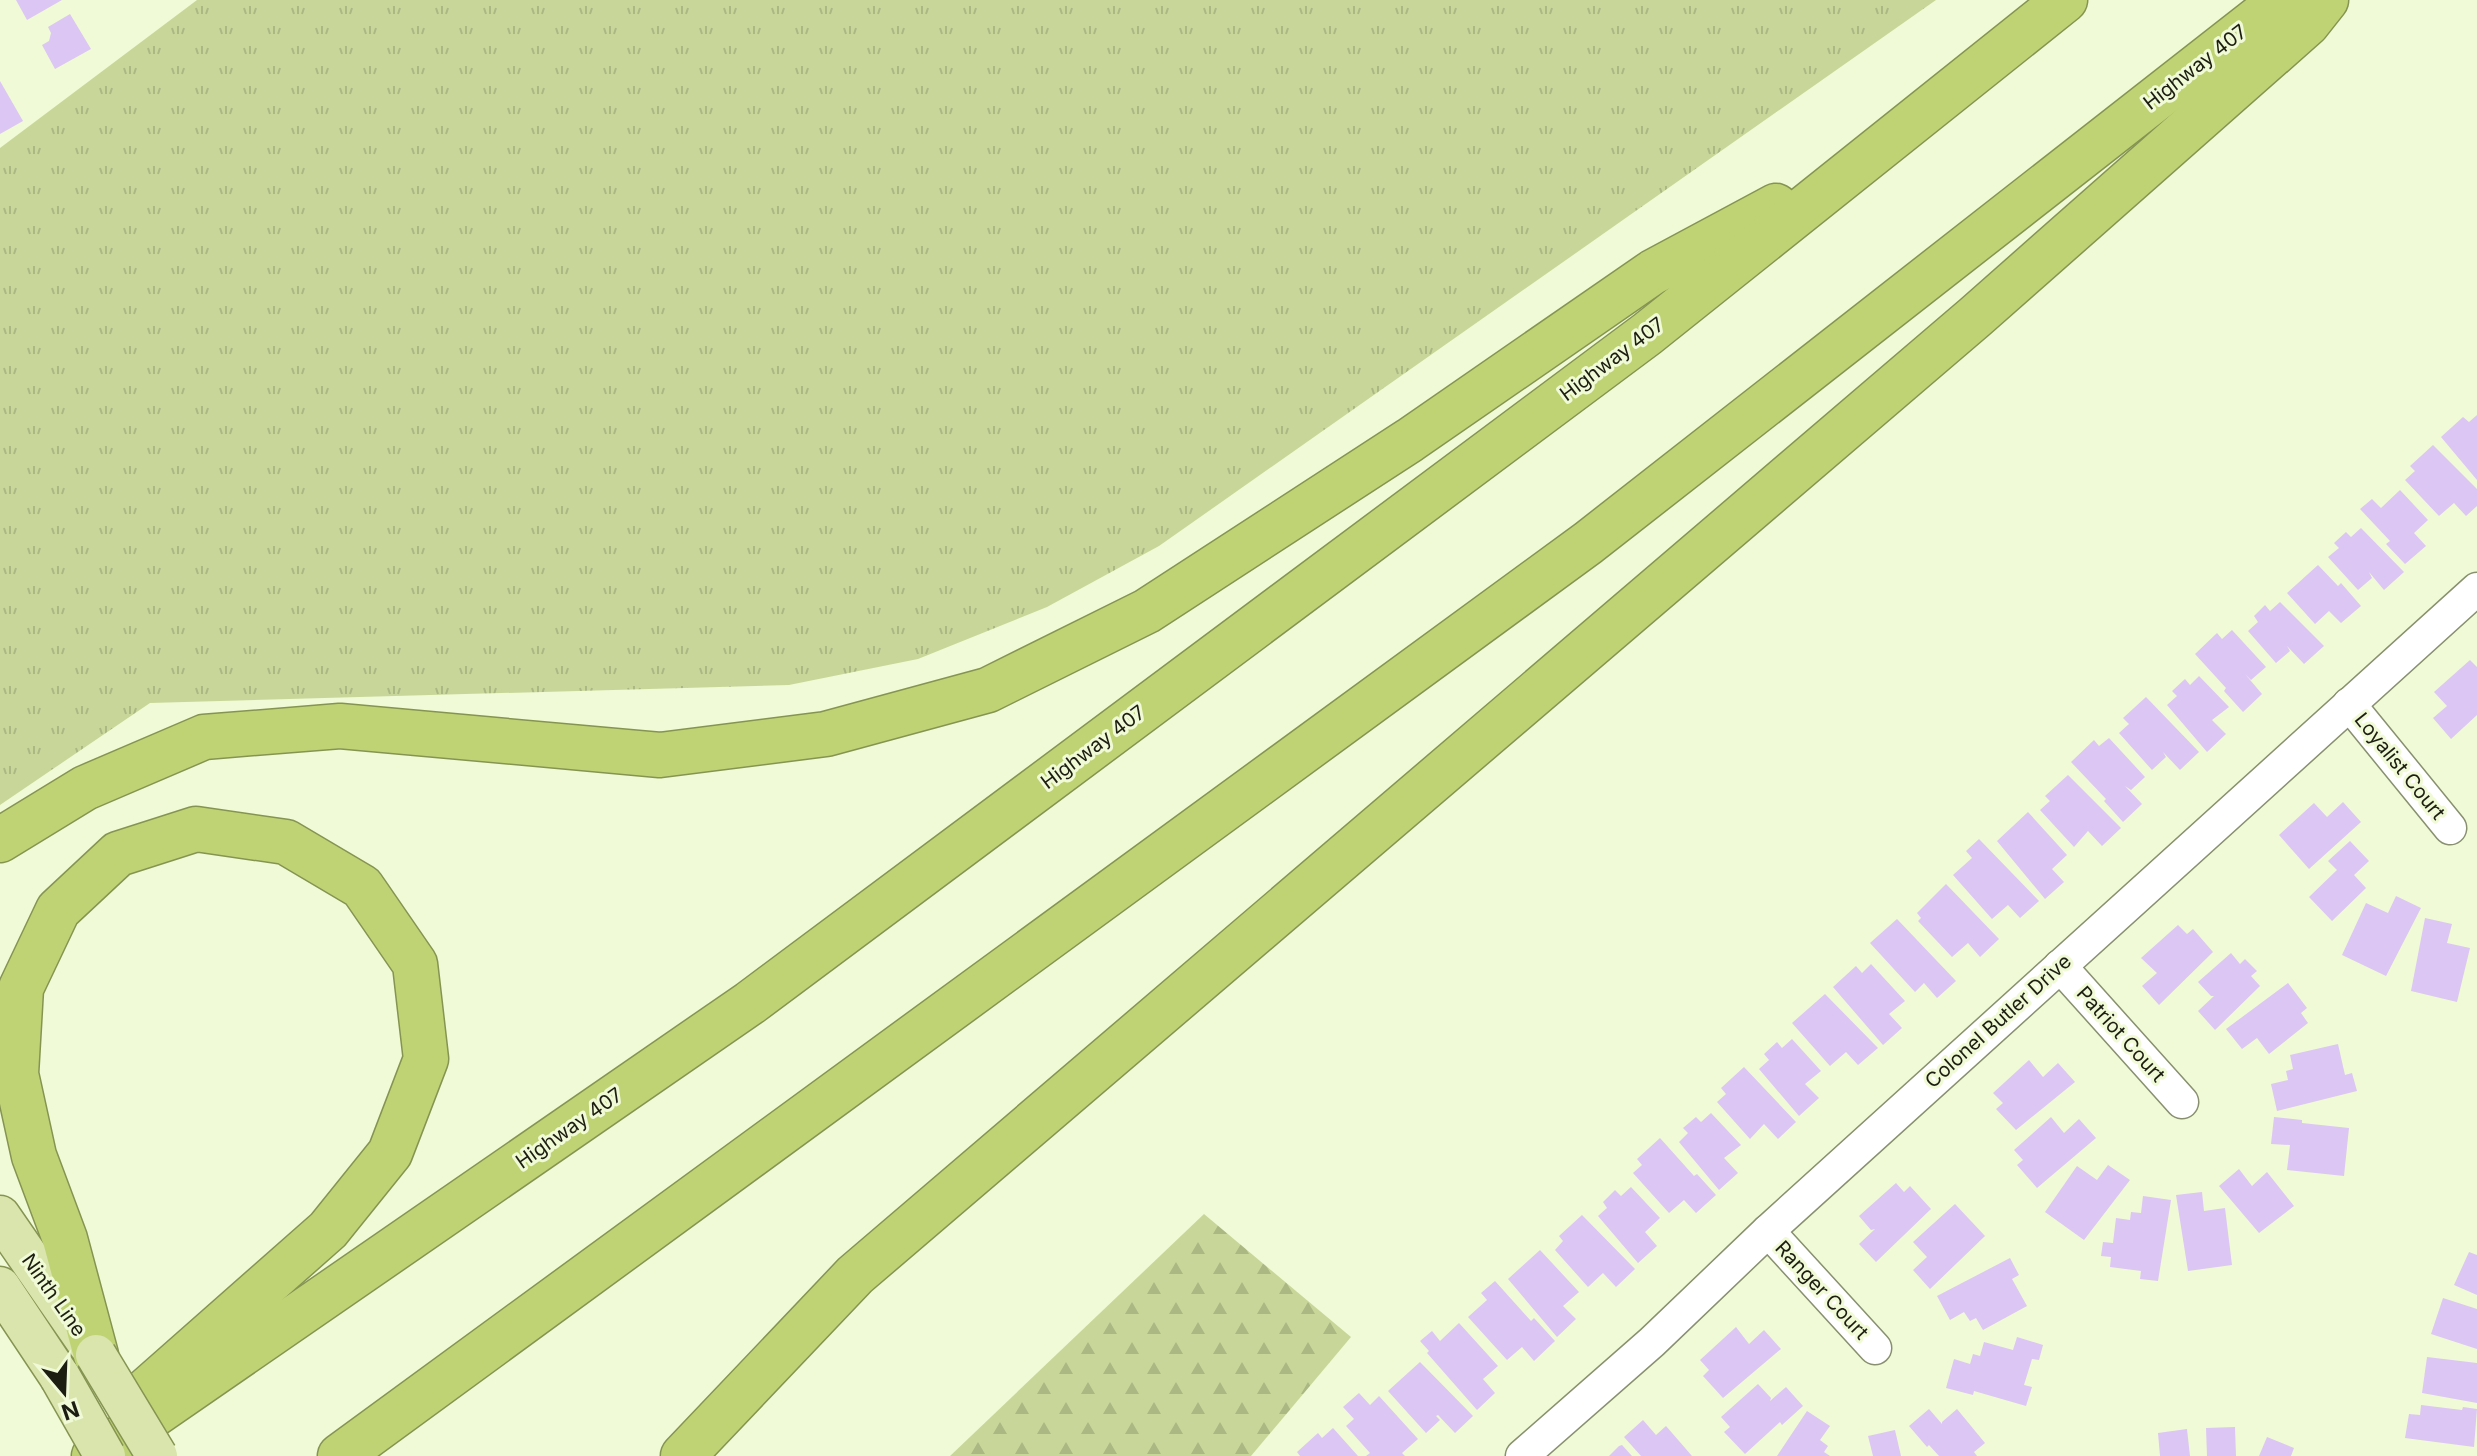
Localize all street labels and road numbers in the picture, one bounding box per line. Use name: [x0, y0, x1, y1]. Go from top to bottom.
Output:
street label: Highway 407: [2139, 19, 2251, 115]
street label: Highway 407: [1555, 312, 1669, 406]
street label: Highway 407: [1036, 700, 1150, 794]
street label: Loyalist Court: [2350, 708, 2451, 825]
street label: Colonel Butler Drive: [1920, 949, 2076, 1093]
street label: Patriot Court: [2072, 981, 2170, 1087]
street label: Highway 407: [511, 1082, 627, 1174]
street label: Ranger Court: [1770, 1236, 1874, 1344]
street label: Ninth Line: [17, 1249, 91, 1341]

